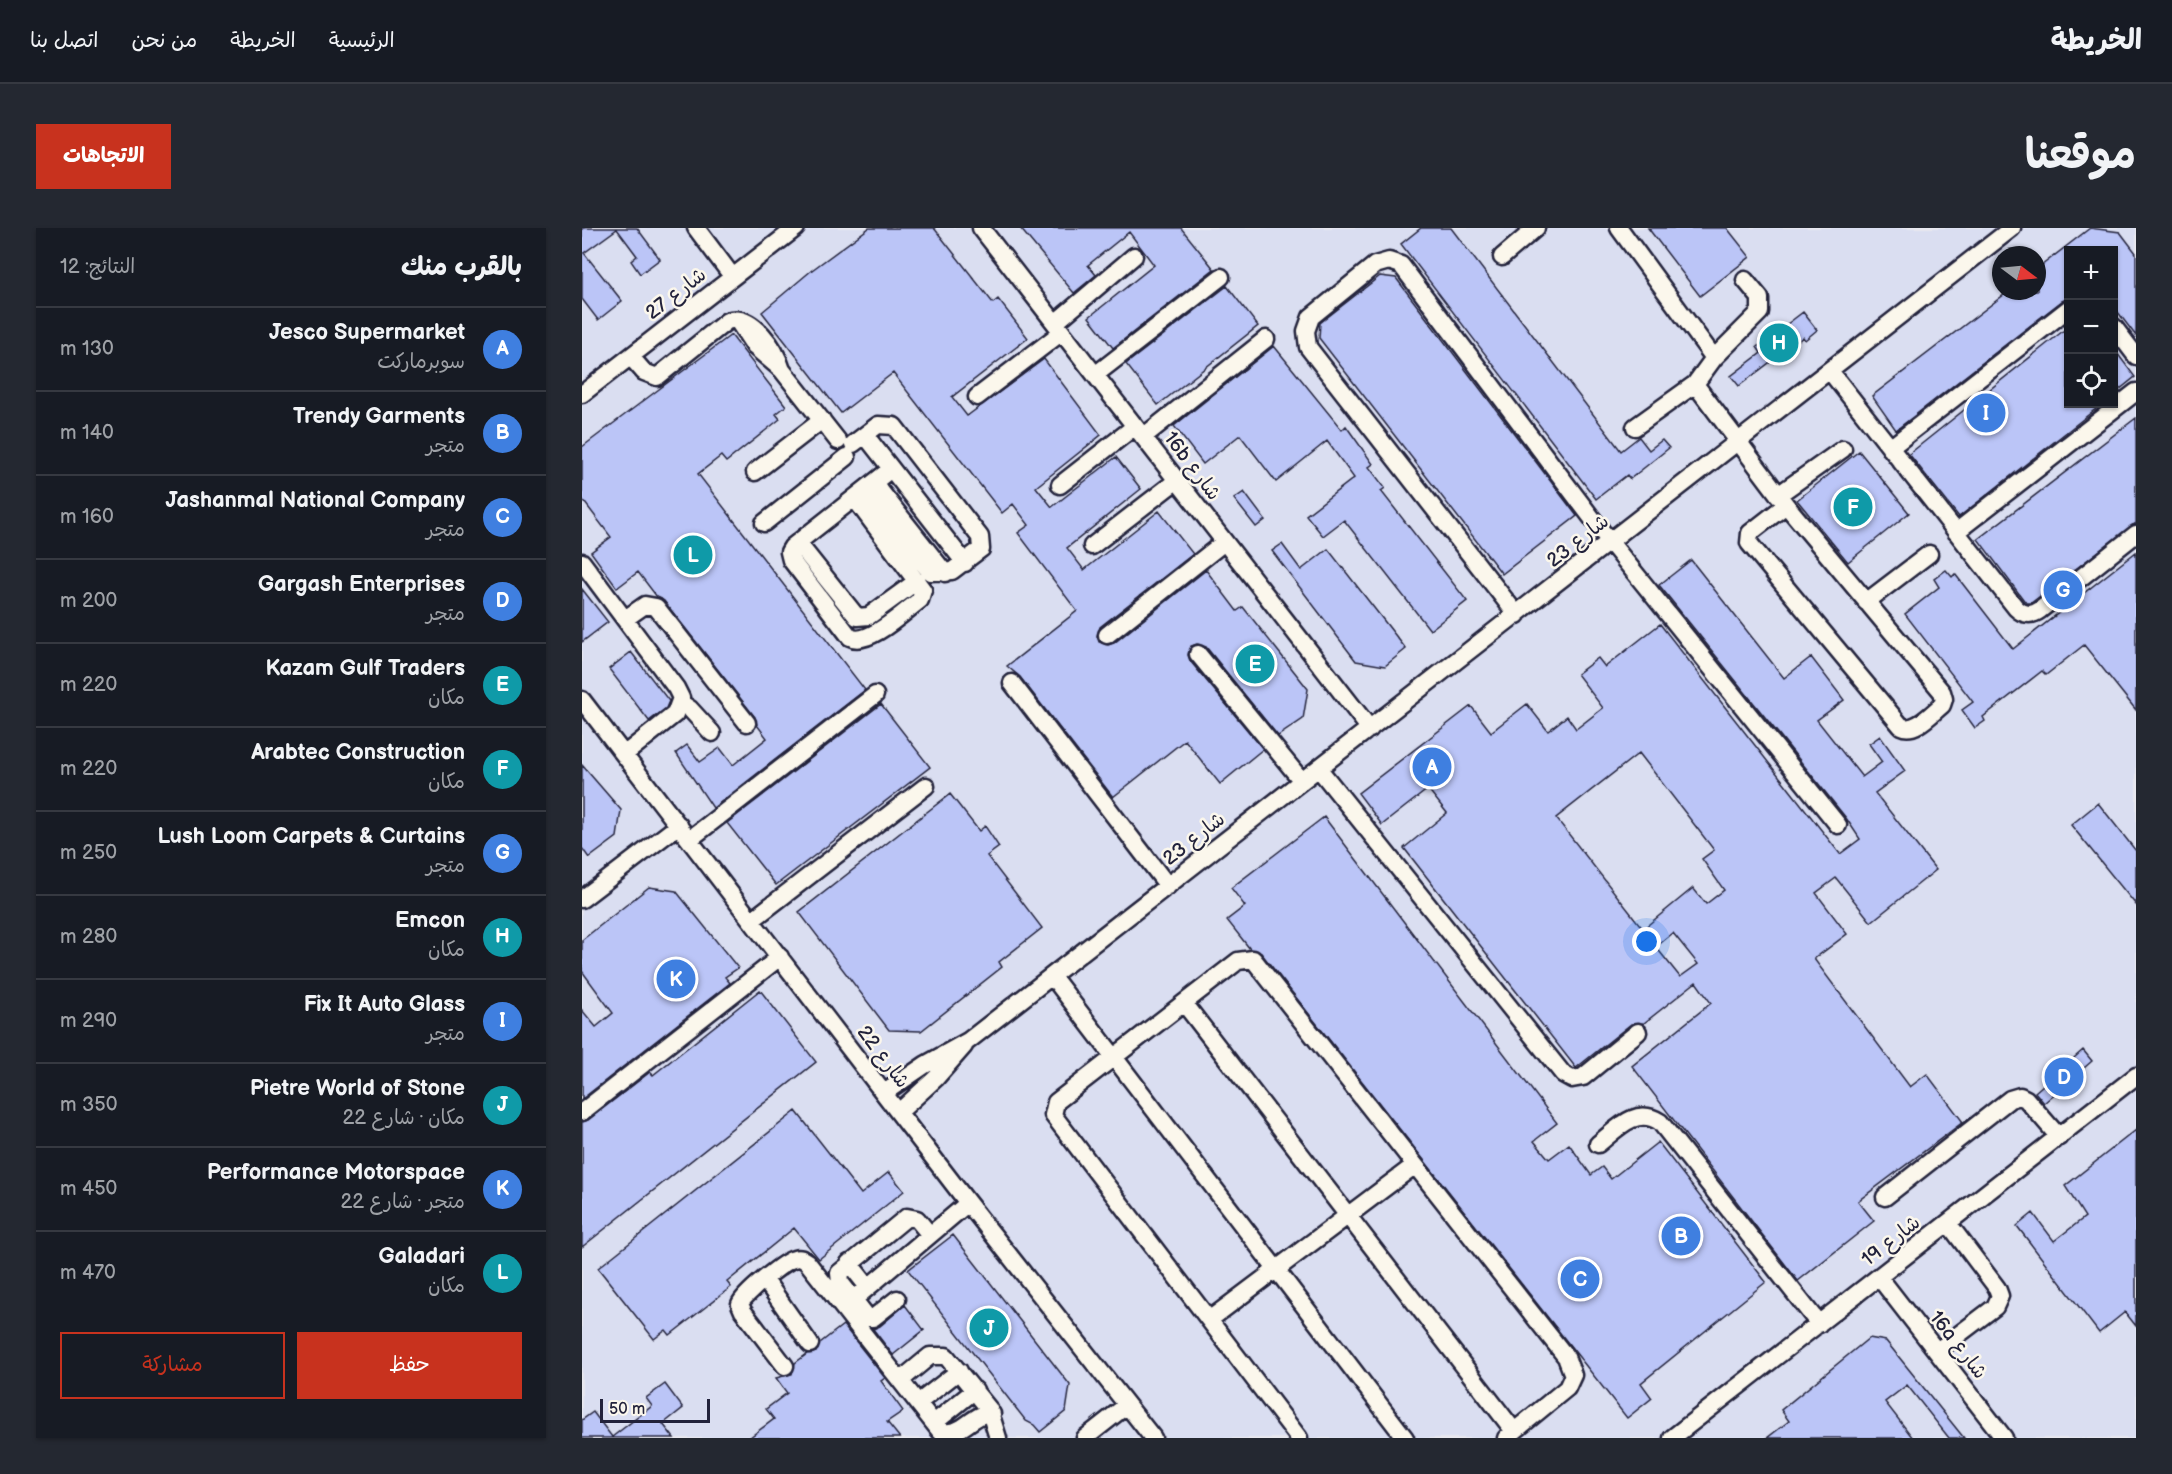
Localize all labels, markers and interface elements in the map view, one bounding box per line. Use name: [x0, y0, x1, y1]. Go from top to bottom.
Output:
text: الخريطة: [2051, 24, 2142, 57]
text: اتصل بنا: [30, 28, 98, 53]
text: من نحن: [131, 28, 197, 53]
text: الخريطة: [230, 28, 296, 53]
text: الرئيسية: [329, 28, 395, 53]
button: الاتجاهات: [36, 124, 171, 189]
text: موقعنا: [2025, 130, 2136, 181]
north arrow: [1992, 246, 2046, 300]
map controls: [2064, 246, 2118, 408]
button: +: [2064, 246, 2118, 300]
text: بالقرب منك: [401, 252, 522, 283]
text: النتائج: 12: [60, 255, 135, 279]
street label: شارع 27: [641, 263, 712, 326]
button: −: [2064, 300, 2118, 354]
text: Jesco Supermarket: [269, 319, 465, 346]
pin: H: [1760, 320, 1798, 366]
text: 130 m: [60, 337, 114, 361]
text: A: [496, 337, 509, 361]
text: سوبرماركت: [377, 350, 465, 374]
button: locate: [2064, 354, 2118, 408]
pin: I: [1966, 390, 2006, 435]
text: Trendy Garments: [293, 403, 465, 430]
text: 140 m: [60, 421, 114, 445]
text: B: [495, 421, 510, 445]
street label: 16b شارع: [1158, 427, 1226, 506]
text: متجر: [426, 434, 465, 458]
pin: F: [1834, 484, 1872, 530]
text: Jashanmal National Company: [165, 487, 465, 514]
text: 160 m: [60, 505, 114, 529]
text: C: [495, 505, 510, 529]
street label: شارع 23: [1542, 509, 1615, 574]
text: متجر: [426, 518, 465, 542]
pin: L: [674, 532, 712, 578]
pin: G: [2044, 568, 2082, 613]
text: Gargash Enterprises: [258, 571, 465, 598]
text: 200 m: [60, 589, 117, 613]
text: D: [496, 589, 509, 613]
text: متجر: [426, 602, 465, 626]
pin: E: [1236, 642, 1274, 686]
text: Kazam Gulf Traders: [265, 655, 465, 682]
text: 220 m: [60, 673, 117, 697]
text: E: [496, 673, 509, 697]
text: مكان: [428, 686, 465, 710]
text: Arabtec Construction: [251, 739, 465, 766]
pin: A: [1412, 744, 1452, 790]
text: 220 m: [60, 757, 117, 781]
text: F: [496, 757, 509, 781]
text: مكان: [428, 770, 465, 794]
street label: شارع 23: [1158, 807, 1231, 872]
text: Lush Loom Carpets & Curtains: [157, 823, 465, 850]
text: 250 m: [60, 841, 117, 865]
text: G: [495, 841, 510, 865]
text: متجر: [426, 854, 465, 878]
text: Emcon: [395, 907, 465, 934]
text: 280 m: [60, 925, 117, 949]
text: H: [495, 925, 510, 949]
your location: [1632, 927, 1661, 956]
text: مكان: [428, 938, 465, 962]
pin: K: [656, 956, 695, 1002]
text: Fix It Auto Glass: [304, 991, 465, 1018]
text: 290 m: [60, 1009, 117, 1033]
text: I: [499, 1009, 506, 1033]
street label: شارع 22: [851, 1021, 914, 1094]
text: متجر: [426, 1022, 465, 1046]
pin: D: [2044, 1054, 2084, 1100]
text: Pietre World of Stone: [250, 1075, 465, 1102]
text: 350 m: [60, 1093, 117, 1117]
text: J: [497, 1093, 508, 1117]
text: مكان · شارع 22: [343, 1106, 465, 1130]
text: Performance Motorspace: [207, 1159, 465, 1186]
text: 450 m: [60, 1177, 117, 1201]
text: K: [496, 1177, 509, 1201]
text: متجر · شارع 22: [341, 1190, 465, 1214]
street label: شارع 19: [1857, 1211, 1926, 1272]
pin: B: [1662, 1214, 1700, 1258]
text: Galadari: [378, 1243, 465, 1270]
pin: C: [1560, 1256, 1600, 1302]
text: 470 m: [60, 1261, 116, 1285]
text: L: [497, 1261, 508, 1285]
text: مكان: [428, 1274, 465, 1298]
pin: J: [970, 1306, 1008, 1350]
street label: 16a شارع: [1923, 1306, 1992, 1385]
button: مشاركة: [60, 1332, 285, 1399]
button: حفظ: [297, 1332, 522, 1399]
scale bar: [600, 1396, 710, 1424]
text: 50 m: [609, 1400, 645, 1419]

